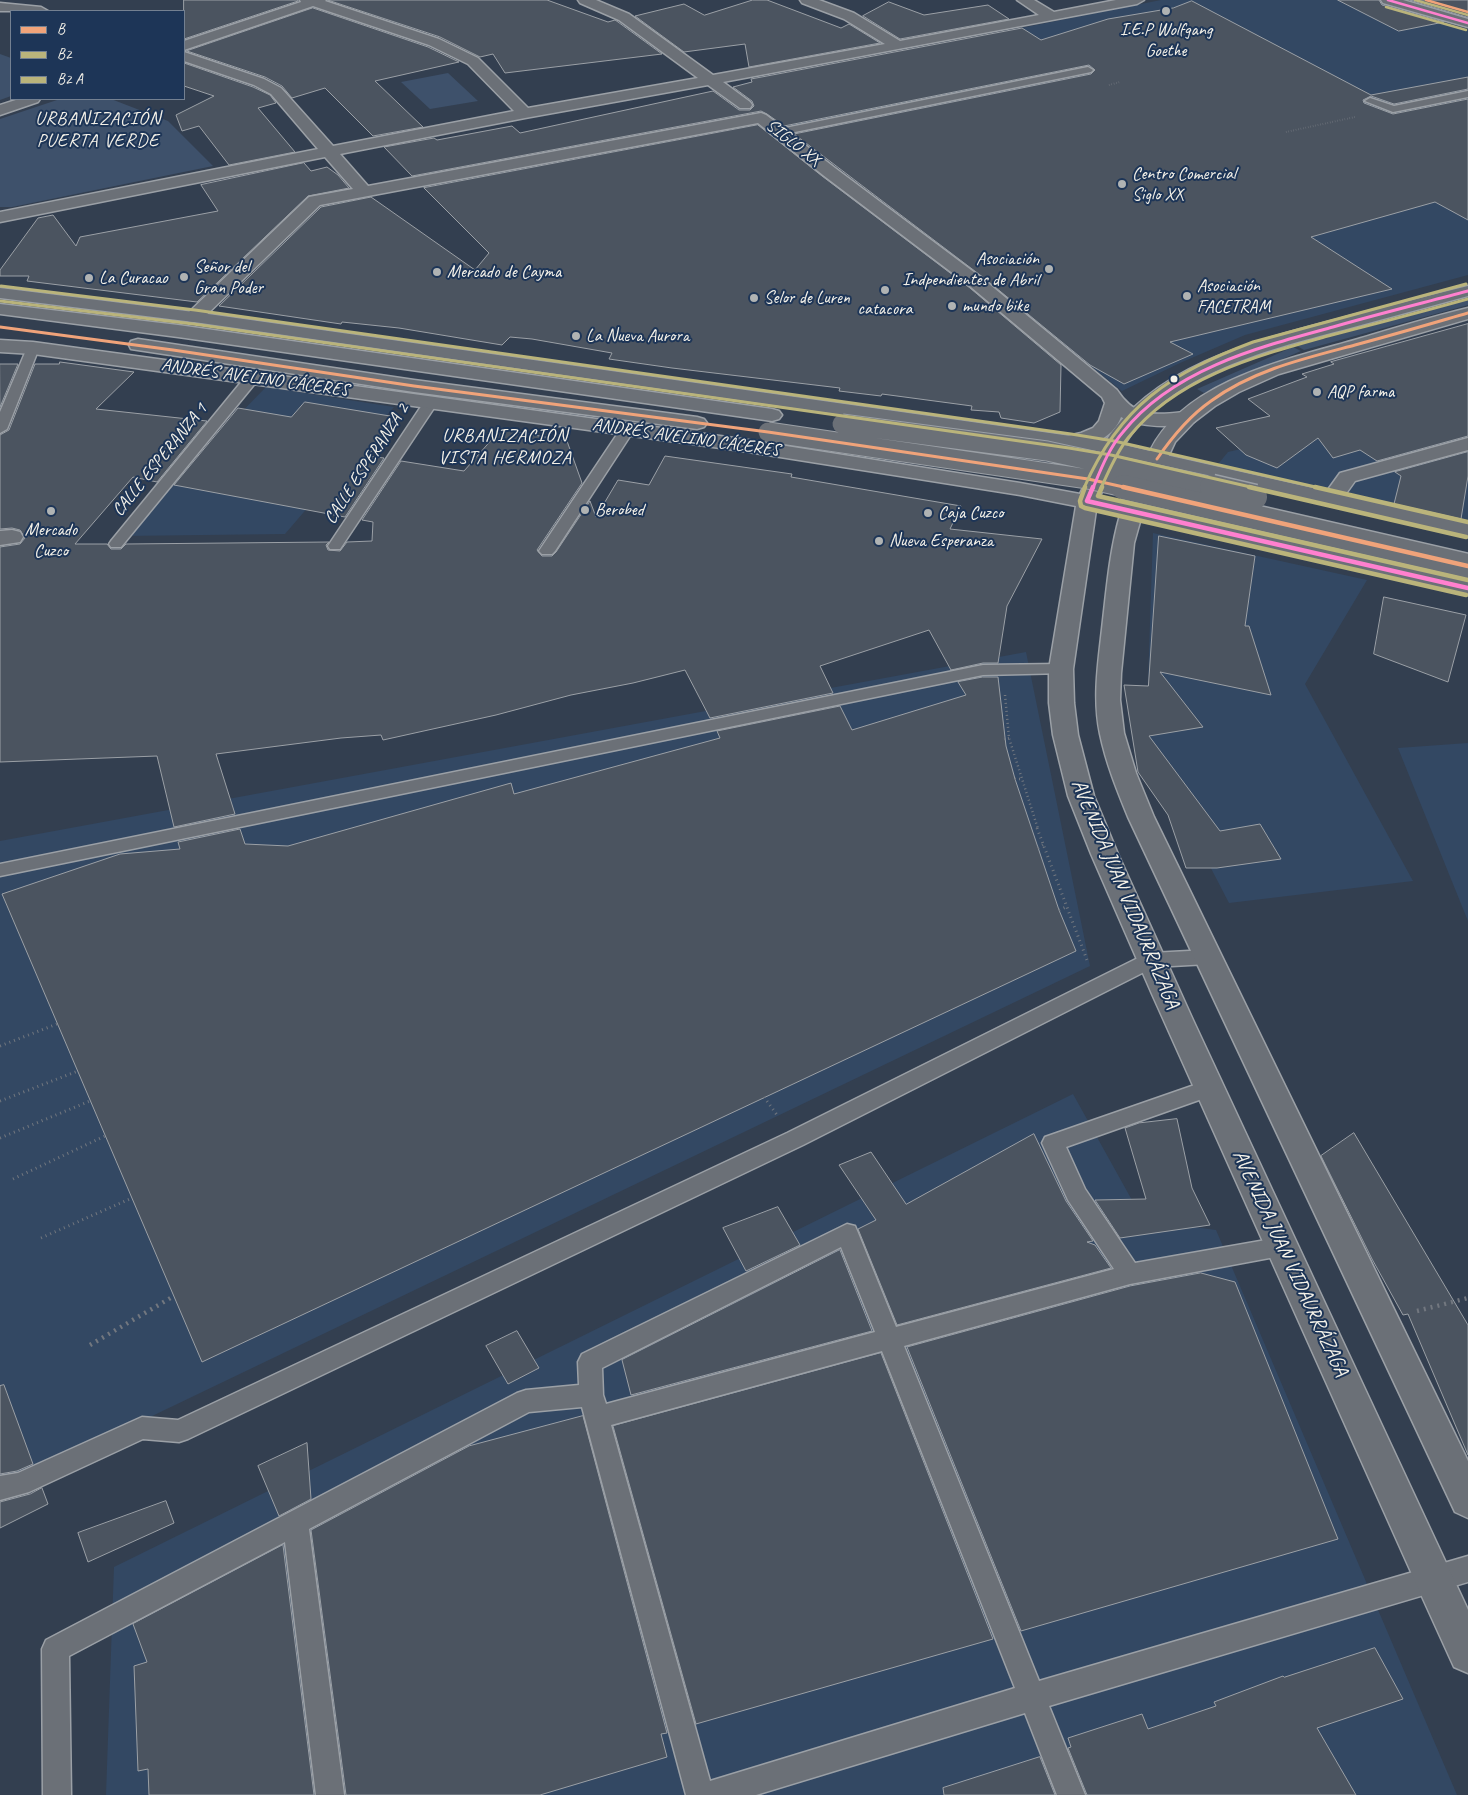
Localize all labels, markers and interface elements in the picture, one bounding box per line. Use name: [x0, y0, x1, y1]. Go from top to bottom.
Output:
marker: I.E.P Wolfgang Goethe: [1160, 5, 1172, 17]
legend: [10, 10, 185, 100]
place label: I.E.P Wolfgang Goethe: [1120, 19, 1212, 62]
text: B: [57, 20, 65, 39]
text: B2: [57, 45, 72, 64]
text: B2 A: [57, 70, 83, 89]
district label: URBANIZACIÓN PUERTA VERDE: [34, 108, 162, 152]
street label: SIGLO XX: [761, 115, 825, 171]
place label: Centro Comercial Siglo XX: [1132, 163, 1236, 205]
marker: Centro Comercial Siglo XX: [1116, 178, 1128, 190]
place label: Asociación Indpendientes de Abril: [902, 248, 1039, 290]
place label: Señor del Gran Poder: [194, 256, 263, 298]
place label: Mercado de Cayma: [447, 261, 561, 283]
marker: Asociación Indpendientes de Abril: [1043, 263, 1055, 275]
marker: Mercado de Cayma: [431, 266, 443, 278]
place label: La Curacao: [99, 267, 168, 289]
marker: Señor del Gran Poder: [178, 271, 190, 283]
marker: La Curacao: [83, 272, 95, 284]
place label: Asociación FACETRAM: [1197, 275, 1270, 318]
marker: catacora: [879, 284, 891, 296]
place label: Selor de Luren: [764, 287, 850, 309]
marker: Asociación FACETRAM: [1181, 290, 1193, 302]
marker: Selor de Luren: [748, 292, 760, 304]
place label: mundo bike: [962, 295, 1028, 317]
place label: catacora: [858, 298, 912, 320]
marker: mundo bike: [946, 300, 958, 312]
place label: La Nueva Aurora: [586, 325, 689, 347]
marker: La Nueva Aurora: [570, 330, 582, 342]
street label: ANDRÉS AVELINO CÁCERES: [160, 354, 350, 402]
unlabelled marker: [1169, 374, 1179, 384]
place label: AQP farma: [1327, 381, 1394, 403]
marker: AQP farma: [1311, 386, 1323, 398]
street label: CALLE ESPERANZA 1: [108, 399, 212, 521]
street label: CALLE ESPERANZA 2: [320, 400, 414, 528]
street label: ANDRÉS AVELINO CÁCERES: [591, 414, 781, 462]
district label: URBANIZACIÓN VISTA HERMOZA: [437, 425, 573, 469]
place label: Berobed: [595, 499, 644, 521]
place label: Caja Cuzco: [938, 502, 1003, 524]
marker: Berobed: [579, 504, 591, 516]
marker: Mercado Cuzco: [45, 505, 57, 517]
marker: Caja Cuzco: [922, 507, 934, 519]
place label: Mercado Cuzco: [25, 519, 77, 562]
place label: Nueva Esperanza: [889, 530, 993, 552]
marker: Nueva Esperanza: [873, 535, 885, 547]
street label: AVENIDA JUAN VIDAURRÁZAGA: [1065, 775, 1185, 1013]
street label: AVENIDA JUAN VIDAURRÁZAGA: [1226, 1146, 1354, 1380]

